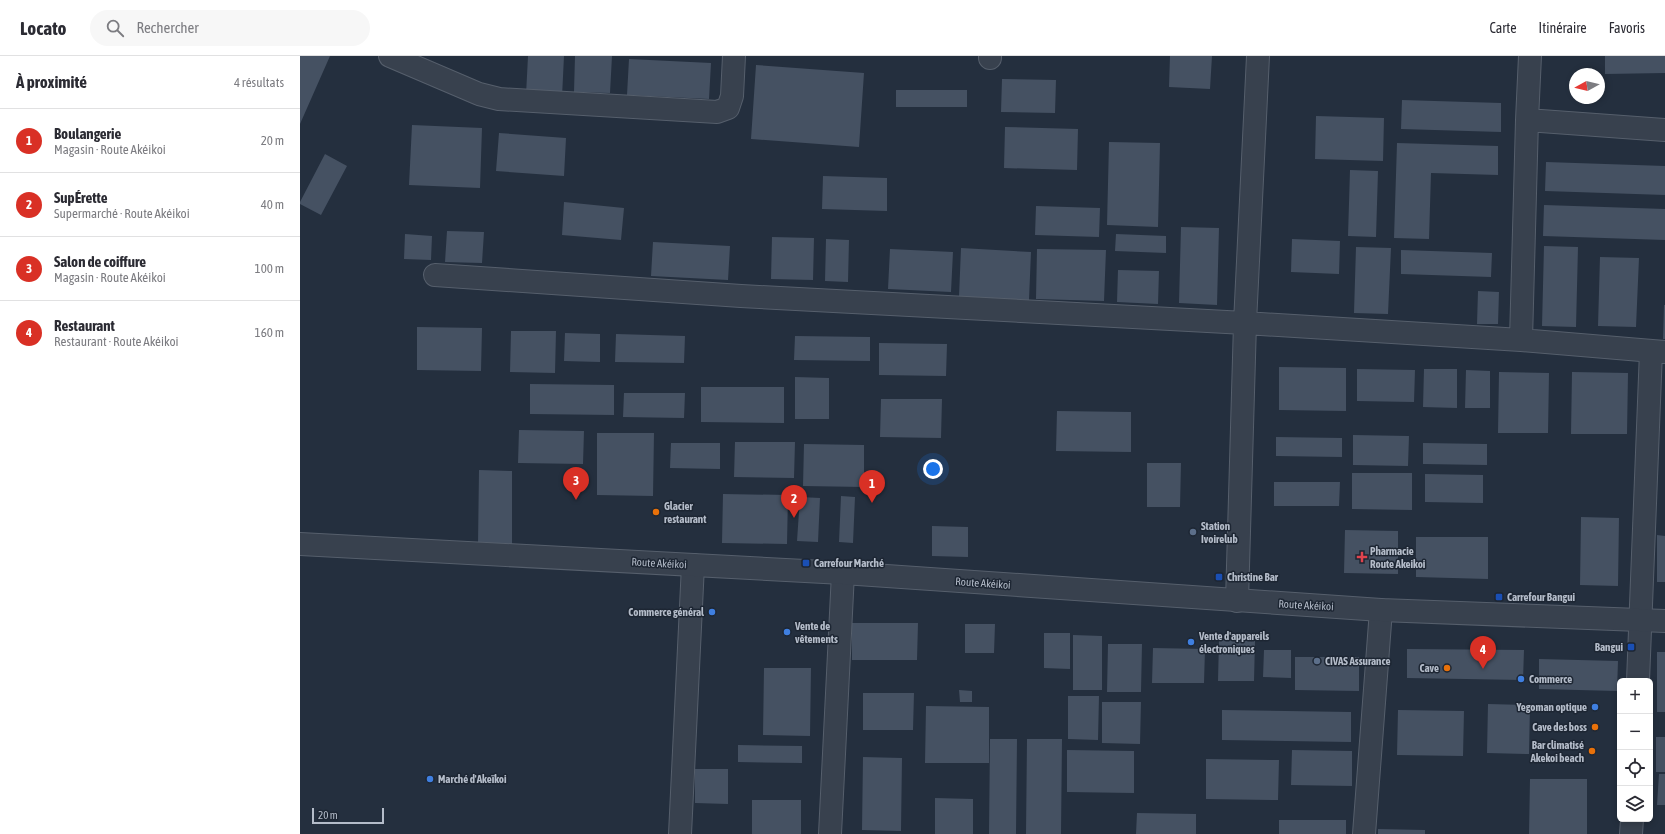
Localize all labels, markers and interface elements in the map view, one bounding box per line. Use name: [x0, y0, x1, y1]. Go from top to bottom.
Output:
search box: [90, 10, 370, 46]
text: Locato: [20, 17, 66, 39]
icon: search: [104, 17, 126, 39]
text: Rechercher: [136, 19, 199, 36]
text: Carte: [1490, 20, 1517, 36]
text: Itinéraire: [1539, 20, 1587, 36]
text: Favoris: [1609, 20, 1645, 36]
north arrow: [1569, 68, 1605, 104]
text: À proximité: [16, 72, 87, 92]
text: 4 résultats: [234, 75, 284, 90]
text: Boulangerie: [54, 125, 121, 142]
text: 1: [26, 133, 32, 148]
text: 20 m: [261, 133, 284, 148]
text: Magasin · Route Akéikoi: [54, 142, 166, 157]
text: SupÉrette: [54, 189, 108, 206]
text: 2: [26, 197, 32, 212]
text: 40 m: [261, 197, 284, 212]
text: Supermarché · Route Akéikoi: [54, 206, 190, 221]
text: Salon de coiffure: [54, 253, 146, 270]
text: 3: [26, 261, 32, 276]
text: 100 m: [255, 261, 284, 276]
text: Magasin · Route Akéikoi: [54, 270, 166, 285]
text: Restaurant: [54, 317, 115, 334]
text: 4: [26, 325, 32, 340]
text: 160 m: [255, 325, 284, 340]
text: Restaurant · Route Akéikoi: [54, 334, 179, 349]
your location: [923, 459, 943, 479]
pin: 3: [563, 467, 589, 500]
pin: 1: [859, 470, 885, 503]
pin: 2: [781, 485, 807, 518]
place label: Glacier restaurant: [664, 500, 707, 525]
marker: Glacier restaurant: [651, 507, 661, 517]
place label: Station Ivoirelub: [1201, 520, 1238, 545]
marker: Station Ivoirelub: [1188, 527, 1198, 537]
place label: Pharmacie Route Akeikoi: [1370, 545, 1426, 570]
marker: Pharmacie Route Akeikoi: [1357, 552, 1367, 562]
street label: Route Akéikoi: [631, 556, 687, 570]
place label: Carrefour Marché: [814, 557, 884, 569]
marker: Carrefour Marché: [801, 558, 811, 568]
place label: Christine Bar: [1227, 571, 1279, 583]
marker: Christine Bar: [1214, 572, 1224, 582]
street label: Route Akéikoi: [955, 575, 1011, 591]
place label: Carrefour Bangui: [1507, 591, 1576, 603]
marker: Carrefour Bangui: [1494, 592, 1504, 602]
street label: Route Akéikoi: [1278, 598, 1334, 612]
place label: Commerce général: [628, 606, 705, 618]
marker: Commerce général: [707, 607, 717, 617]
place label: Vente de vêtements: [794, 620, 838, 645]
marker: Vente de vêtements: [782, 627, 792, 637]
place label: Vente d'appareils électroniques: [1198, 630, 1269, 655]
pin: 4: [1470, 636, 1496, 669]
marker: Vente d'appareils électroniques: [1186, 637, 1196, 647]
place label: Bangui: [1595, 641, 1623, 653]
marker: Bangui: [1626, 642, 1636, 652]
place label: CIVAS Assurance: [1325, 655, 1390, 667]
marker: CIVAS Assurance: [1312, 656, 1322, 666]
place label: Cave: [1420, 662, 1439, 674]
marker: Cave: [1442, 663, 1452, 673]
place label: Commerce: [1529, 673, 1572, 685]
marker: Commerce: [1516, 674, 1526, 684]
map controls: [1617, 678, 1653, 822]
button: +: [1617, 678, 1653, 714]
place label: Yegoman optique: [1516, 701, 1587, 713]
marker: Yegoman optique: [1590, 702, 1600, 712]
button: −: [1617, 714, 1653, 750]
place label: Cave des boss: [1532, 721, 1587, 733]
marker: Cave des boss: [1590, 722, 1600, 732]
place label: Bar climatisé Akekoi beach: [1529, 739, 1584, 764]
marker: Bar climatisé Akekoi beach: [1587, 746, 1597, 756]
button: locate: [1617, 750, 1653, 786]
place label: Marché d'Akeïkoi: [438, 773, 507, 785]
marker: Marché d'Akeïkoi: [425, 774, 435, 784]
button: layers: [1617, 786, 1653, 822]
scale bar: [312, 806, 384, 825]
text: 20 m: [318, 809, 338, 821]

